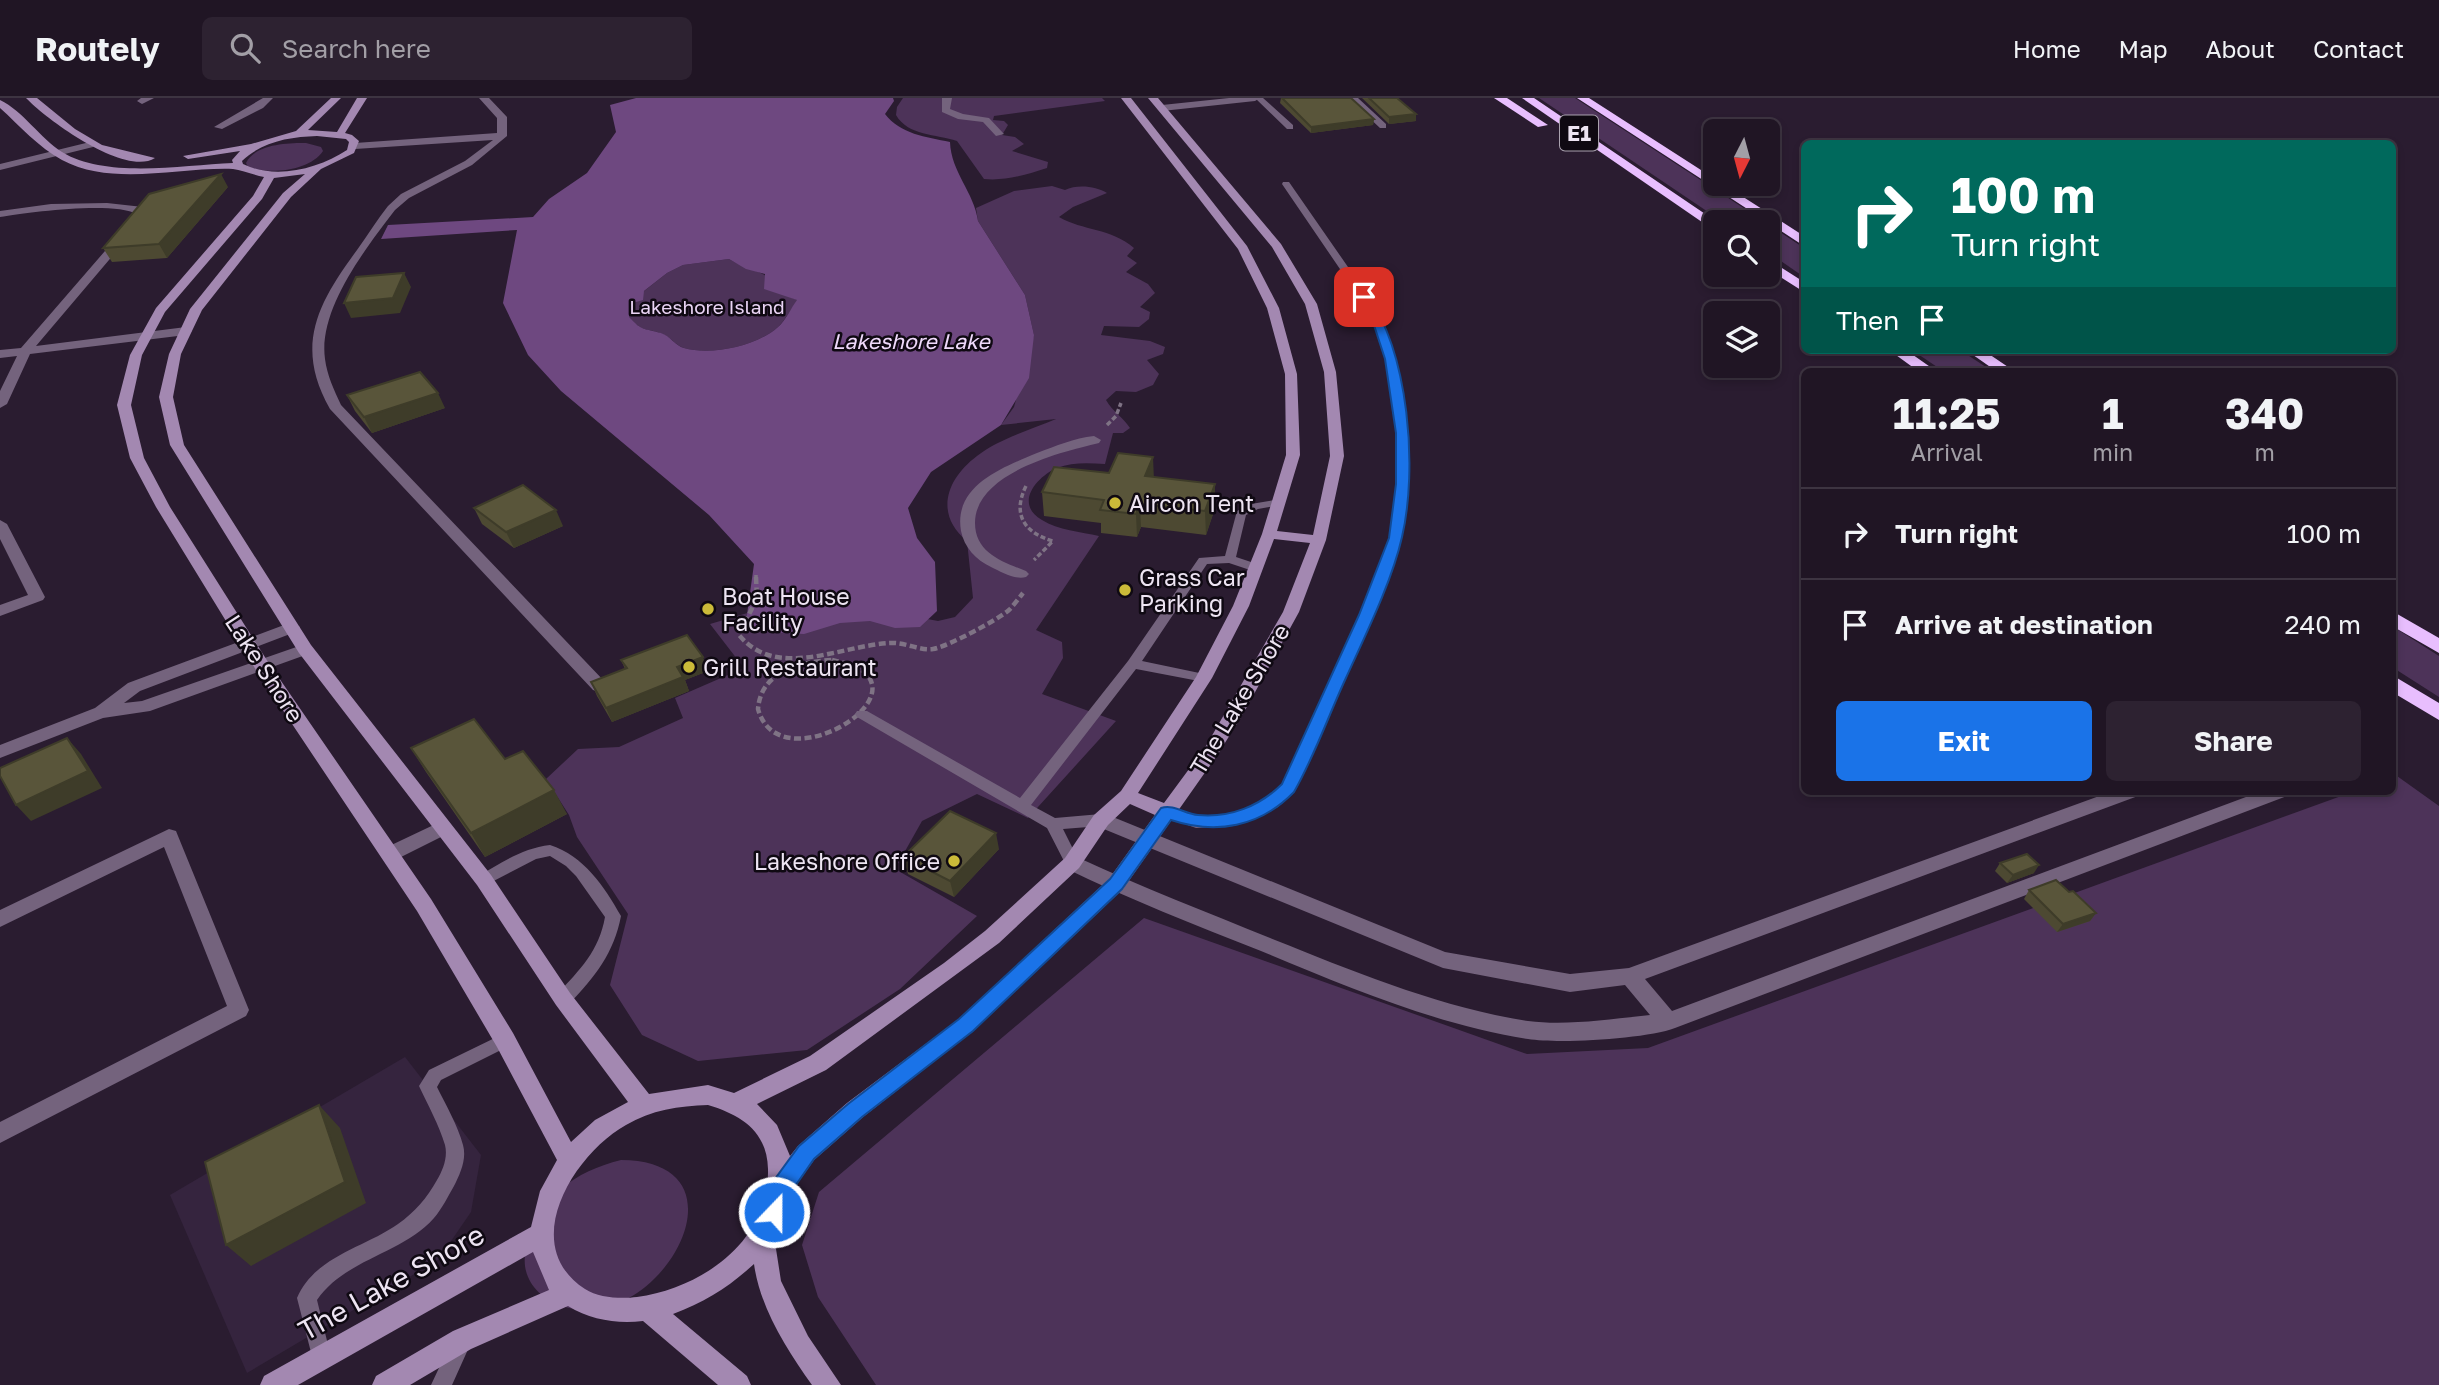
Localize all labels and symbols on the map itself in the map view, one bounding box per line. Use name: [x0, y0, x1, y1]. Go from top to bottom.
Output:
road number: E1: [1560, 116, 1598, 150]
north arrow: [1703, 119, 1780, 196]
pin: [1334, 267, 1394, 327]
park label: Lakeshore Island: [629, 295, 785, 318]
water label: Lakeshore Lake: [832, 328, 992, 354]
place label: Aircon Tent: [1129, 489, 1254, 517]
marker: Aircon Tent: [1107, 495, 1123, 511]
place label: Grass Car Parking: [1139, 563, 1245, 617]
place label: Boat House Facility: [722, 582, 850, 636]
marker: Grass Car Parking: [1117, 582, 1133, 598]
marker: Boat House Facility: [700, 601, 716, 617]
street label: Lake Shore: [220, 609, 310, 727]
street label: The Lake Shore: [1183, 619, 1295, 779]
place label: Grill Restaurant: [703, 653, 877, 681]
marker: Grill Restaurant: [681, 659, 697, 675]
place label: Lakeshore Office: [754, 847, 940, 875]
marker: Lakeshore Office: [946, 853, 962, 869]
position arrow: [737, 1175, 811, 1249]
street label: The Lake Shore: [292, 1217, 490, 1347]

